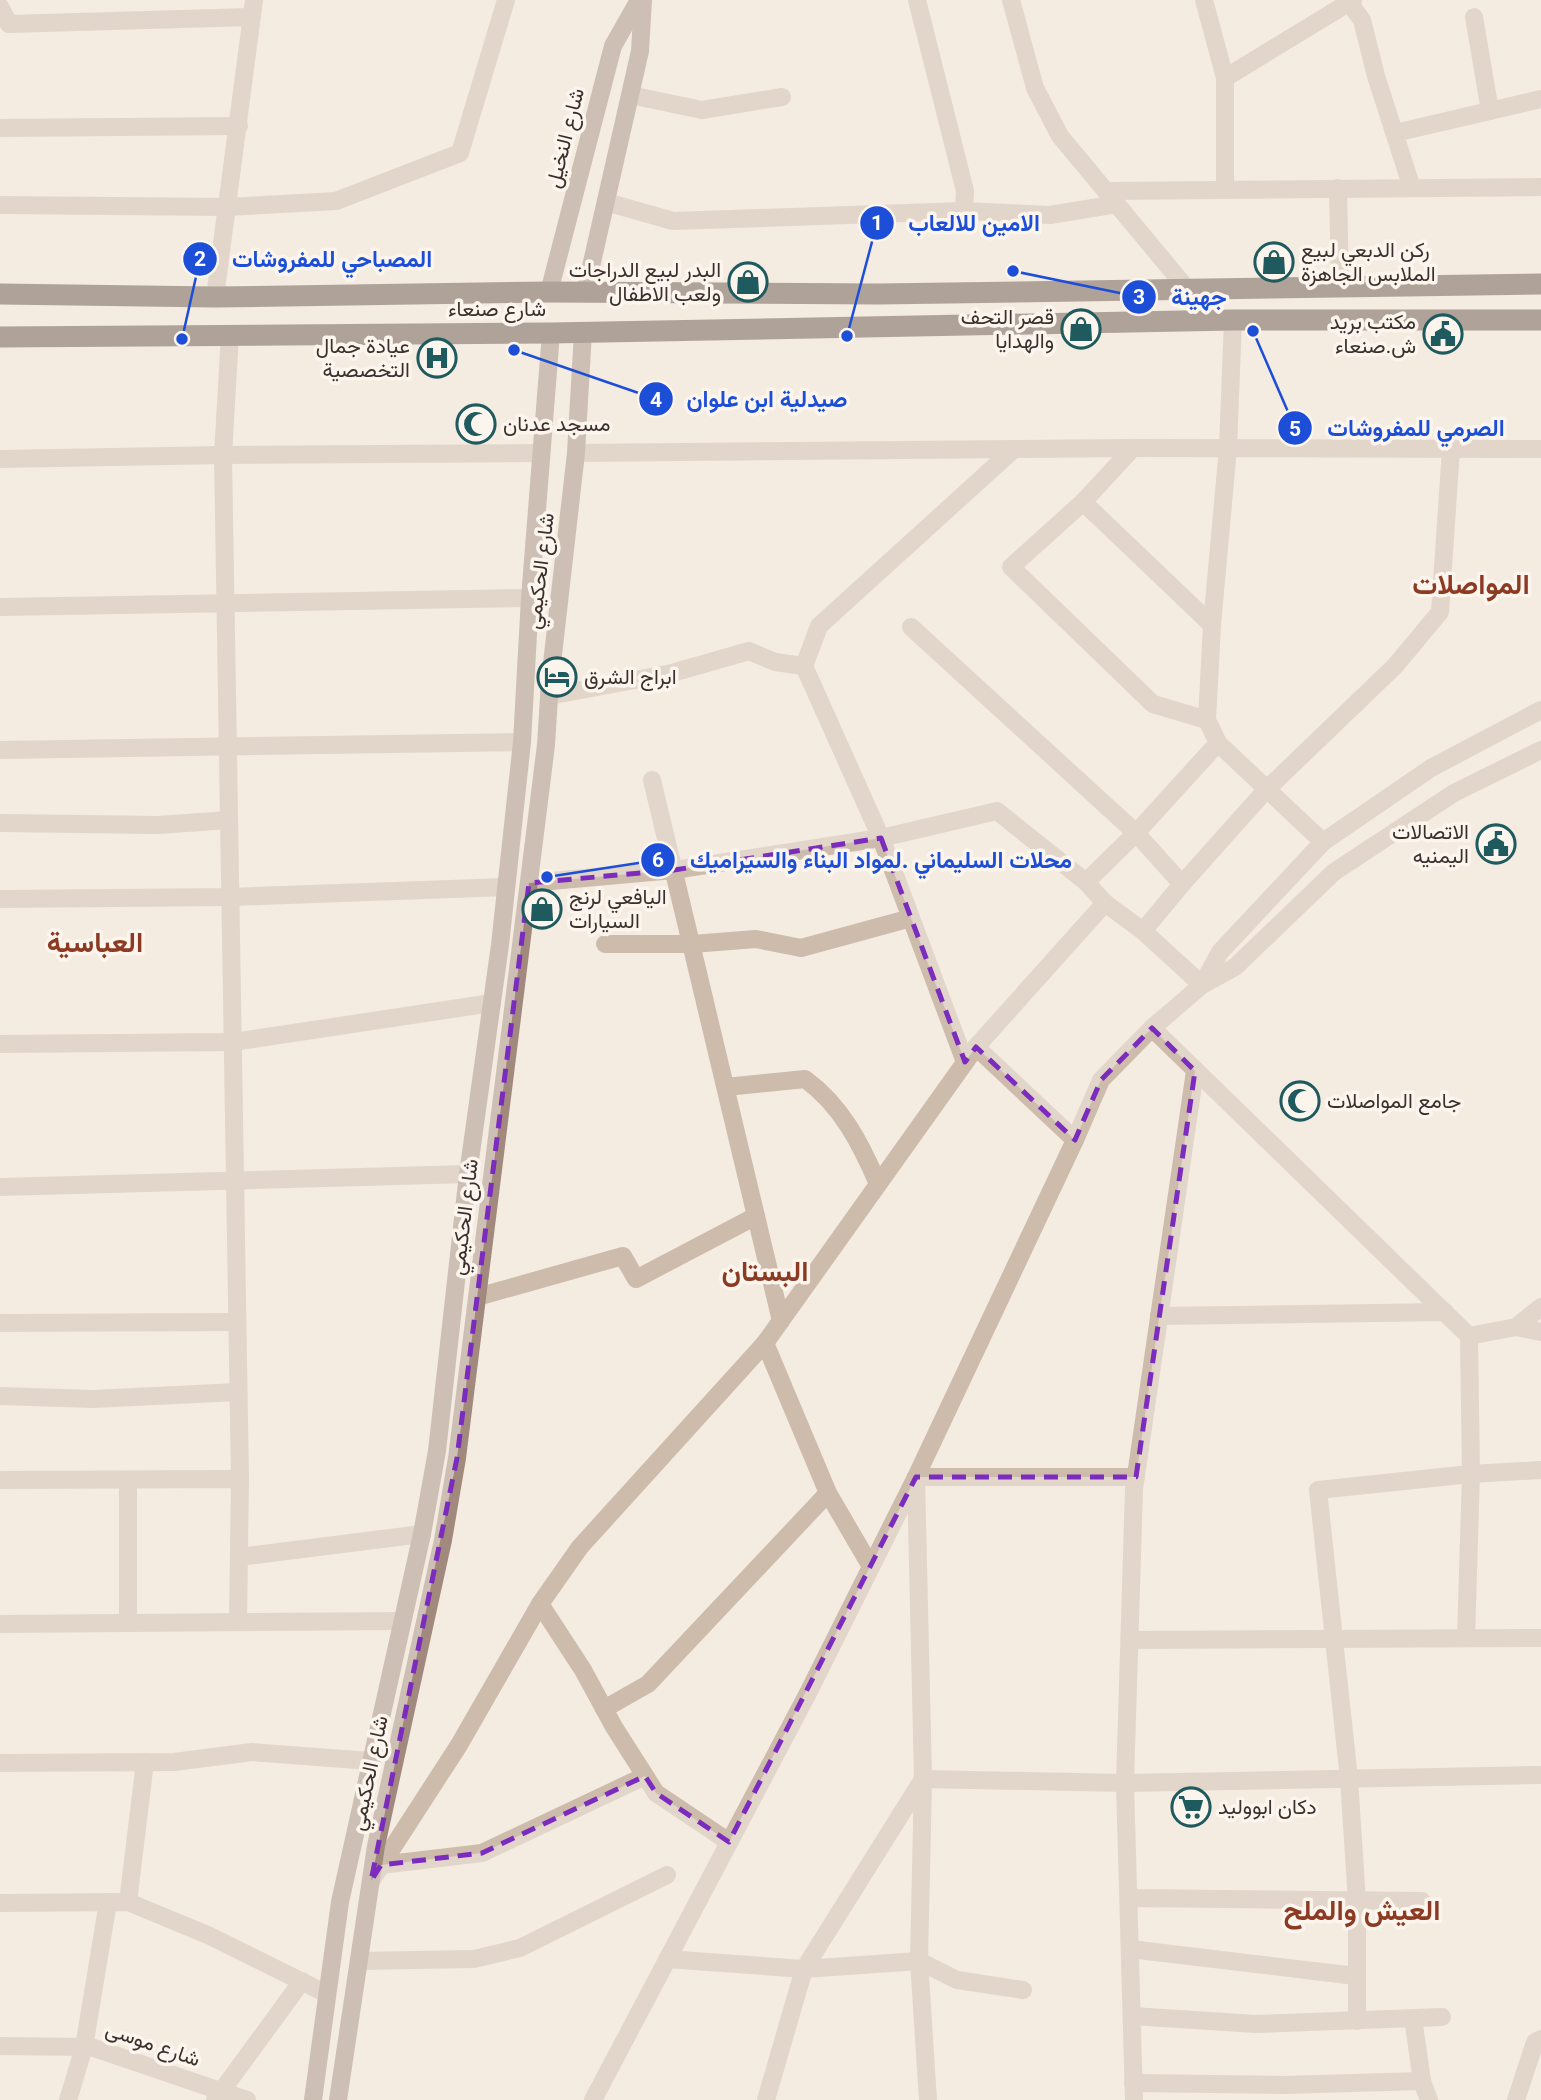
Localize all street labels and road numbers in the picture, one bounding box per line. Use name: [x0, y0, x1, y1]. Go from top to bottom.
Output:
street label: شارع النخيل: [541, 86, 591, 191]
street label: شارع صنعاء: [448, 297, 546, 323]
street label: شارع الحكيمي: [521, 511, 564, 631]
street label: شارع الحكيمي: [445, 1157, 488, 1277]
street label: شارع الحكيمي: [345, 1713, 398, 1834]
street label: شارع موسى: [102, 2017, 203, 2073]

